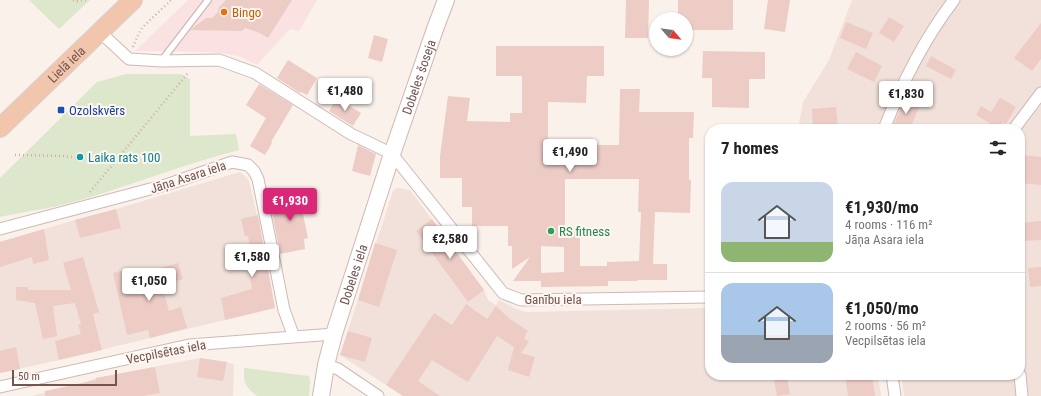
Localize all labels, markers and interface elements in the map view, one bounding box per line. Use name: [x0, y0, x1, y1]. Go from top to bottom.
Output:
place label: Bingo: [232, 5, 261, 20]
marker: Bingo: [219, 7, 229, 17]
north arrow: [649, 12, 693, 56]
map controls: [649, 12, 693, 56]
street label: Dobeles šoseja: [399, 38, 438, 116]
street label: Lielā iela: [45, 43, 88, 85]
pin: €1,480: [312, 78, 378, 112]
pin: €1,830: [873, 81, 939, 115]
text: €1,480: [327, 83, 363, 98]
text: €1,830: [888, 86, 924, 101]
place label: Ozolskvērs: [69, 103, 125, 118]
marker: Ozolskvērs: [56, 105, 66, 115]
icon: filters: [987, 137, 1009, 159]
text: 7 homes: [721, 138, 779, 158]
pin: €1,490: [537, 139, 603, 173]
text: €1,490: [552, 144, 588, 159]
place label: Laika rats 100: [88, 150, 160, 165]
marker: Laika rats 100: [75, 152, 85, 162]
street label: Jāņa Asara iela: [148, 158, 228, 197]
pin: €1,930: [257, 188, 323, 222]
text: €1,930: [272, 193, 308, 208]
text: €1,930/mo: [845, 197, 919, 217]
icon: home: [753, 198, 801, 246]
text: 4 rooms · 116 m²: [845, 217, 932, 232]
place label: RS fitness: [559, 224, 610, 239]
pin: €2,580: [417, 226, 483, 260]
marker: RS fitness: [546, 226, 556, 236]
text: €2,580: [432, 231, 468, 246]
text: Jāņa Asara iela: [845, 232, 924, 247]
street label: Dobeles iela: [336, 242, 370, 307]
pin: €1,580: [219, 244, 285, 278]
text: €1,580: [234, 249, 270, 264]
pin: €1,050: [116, 268, 182, 302]
text: €1,050: [131, 273, 167, 288]
street label: Ganību iela: [524, 292, 582, 307]
text: €1,050/mo: [845, 298, 919, 318]
icon: home: [753, 299, 801, 347]
text: 2 rooms · 56 m²: [845, 318, 926, 333]
text: Vecpilsētas iela: [845, 333, 926, 348]
street label: Vecpilsētas iela: [125, 337, 207, 367]
scale bar: [12, 368, 117, 387]
text: 50 m: [18, 370, 40, 383]

